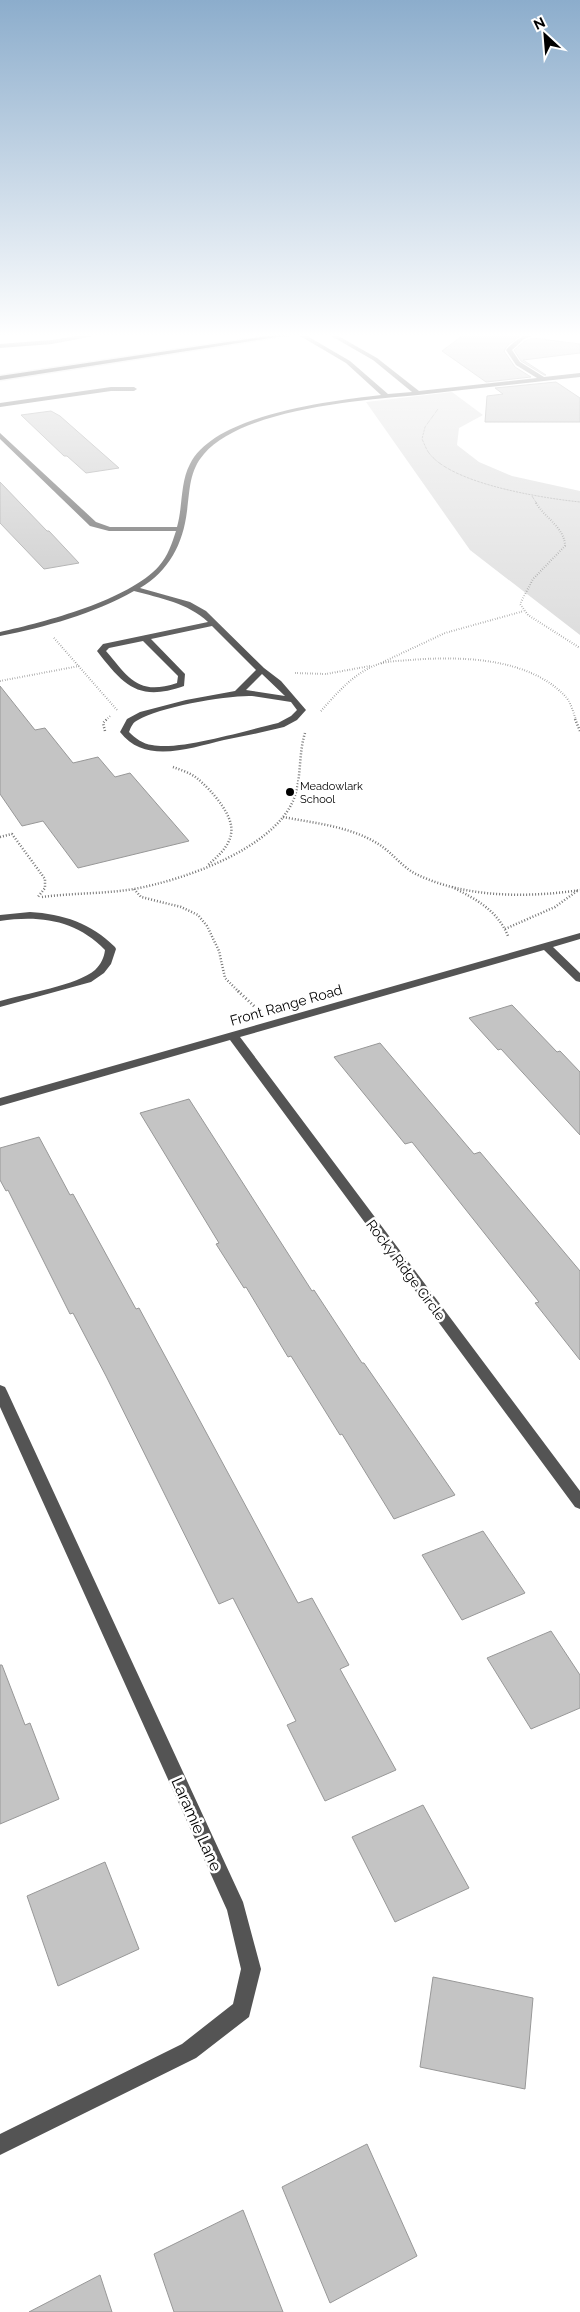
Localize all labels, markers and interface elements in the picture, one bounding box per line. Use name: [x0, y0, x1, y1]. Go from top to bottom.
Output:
north arrow: [520, 10, 570, 60]
text: N: [531, 14, 548, 33]
place label: Meadowlark School: [300, 780, 363, 806]
marker: Meadowlark School: [284, 786, 296, 798]
street label: Front Range Road: [228, 981, 344, 1029]
street label: Rocky Ridge Circle: [363, 1217, 449, 1323]
street label: Laramie Lane: [167, 1774, 226, 1874]

